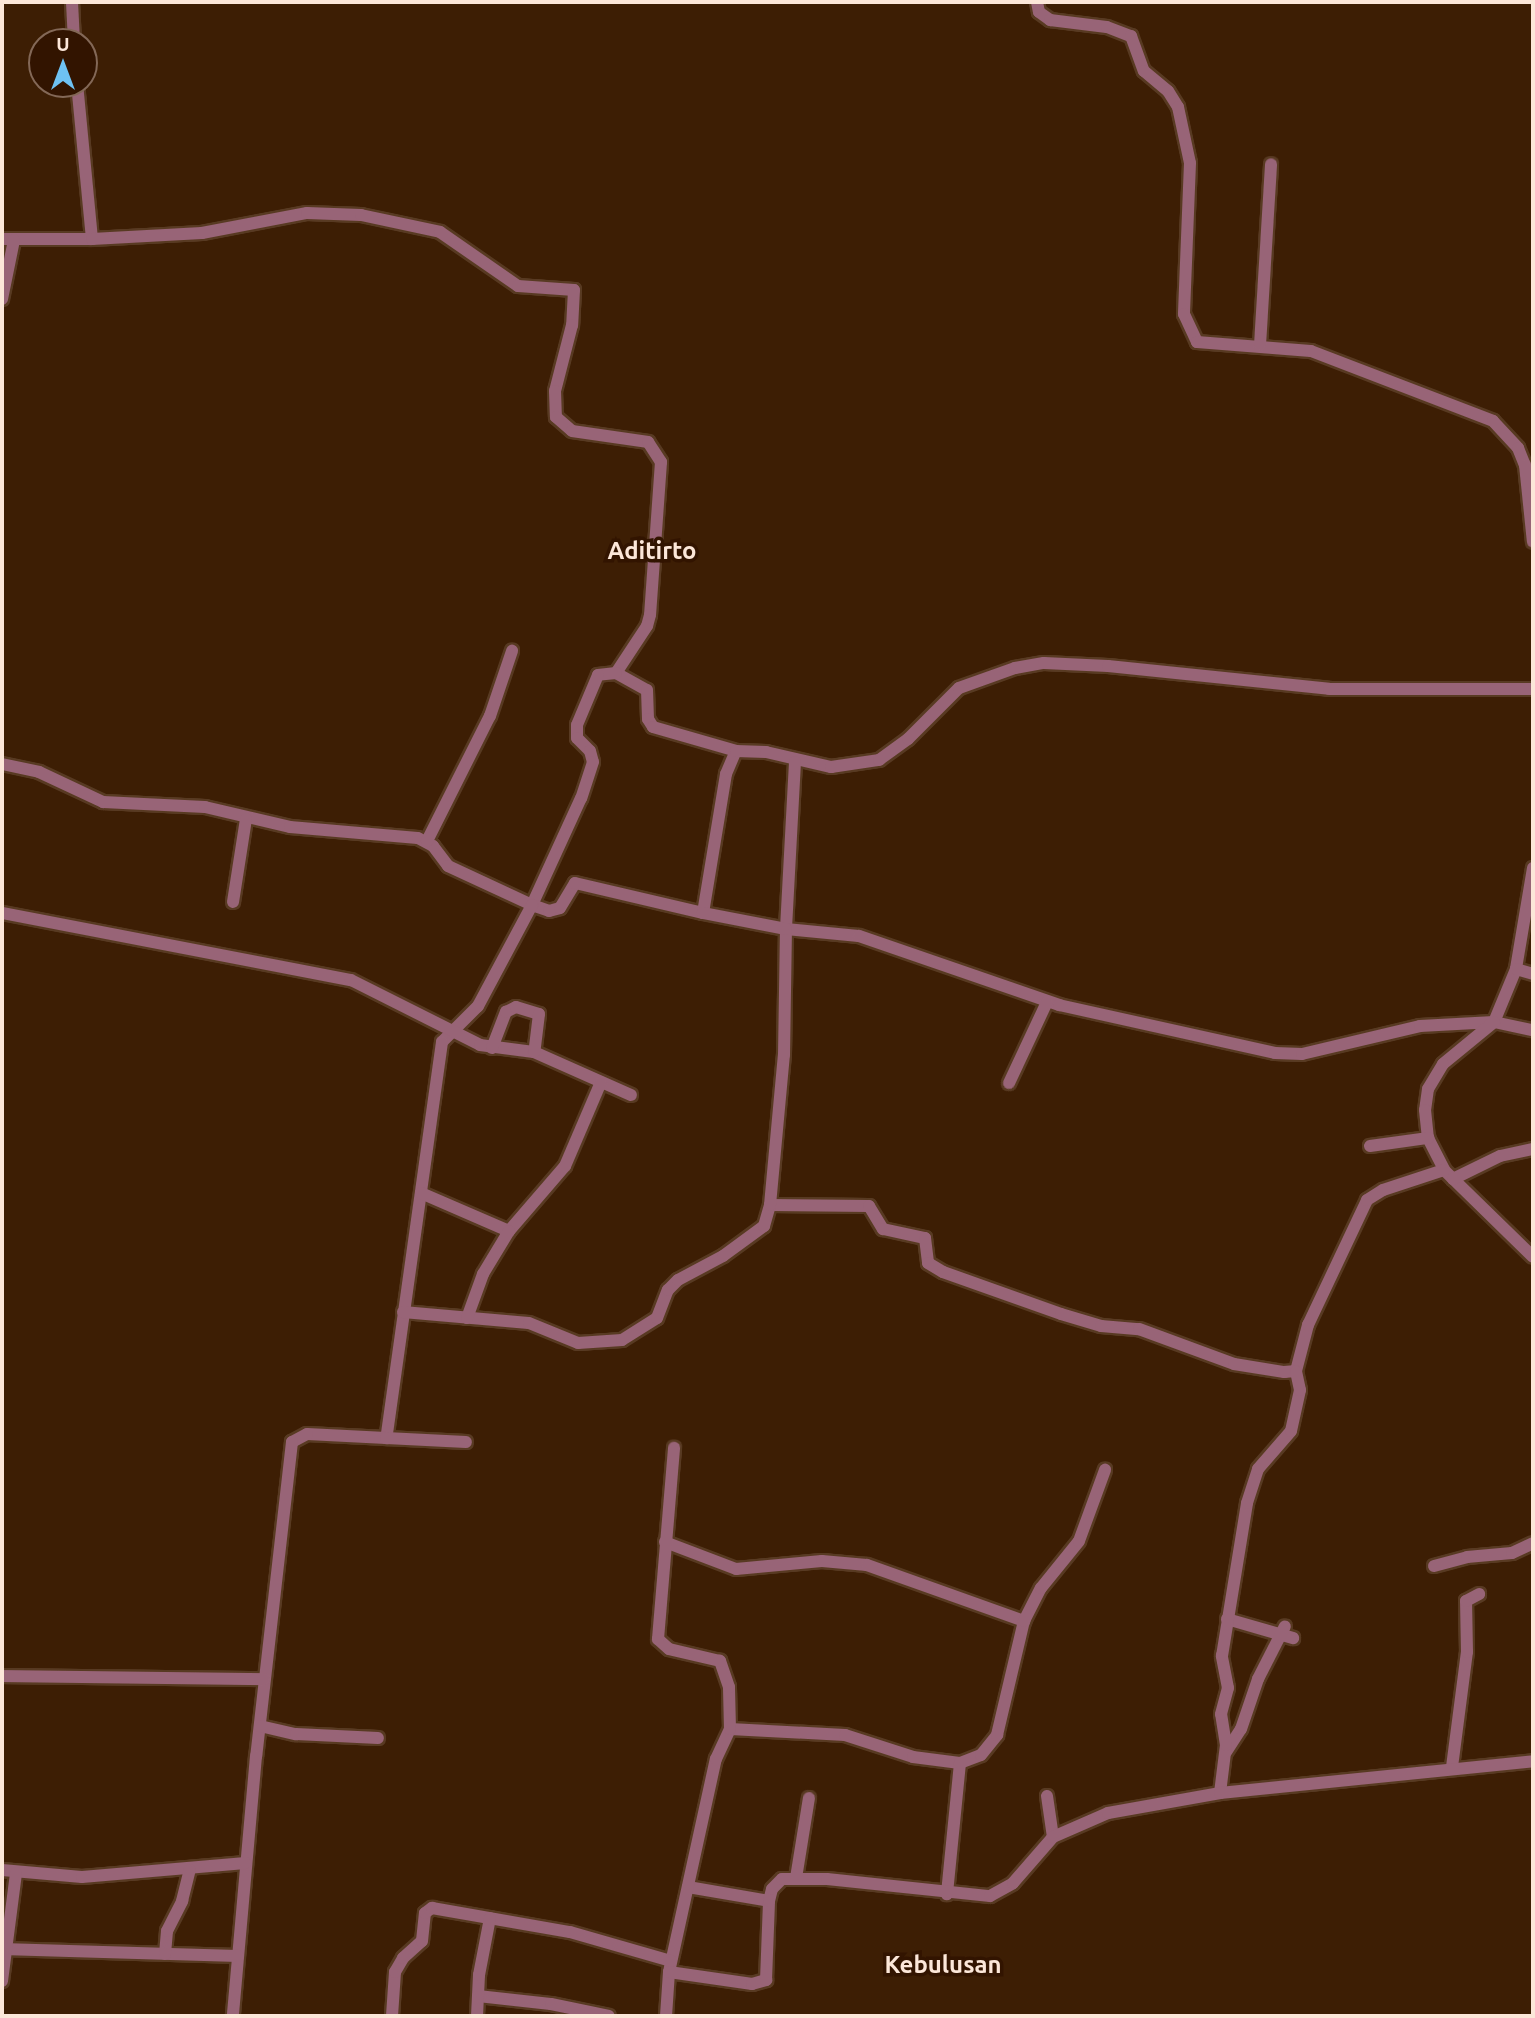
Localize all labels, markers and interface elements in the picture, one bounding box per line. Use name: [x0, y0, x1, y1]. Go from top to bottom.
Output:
north arrow: [28, 28, 98, 98]
text: U: [56, 33, 70, 55]
district label: Aditirto: [607, 537, 697, 565]
district label: Kebulusan: [884, 1951, 1002, 1979]

